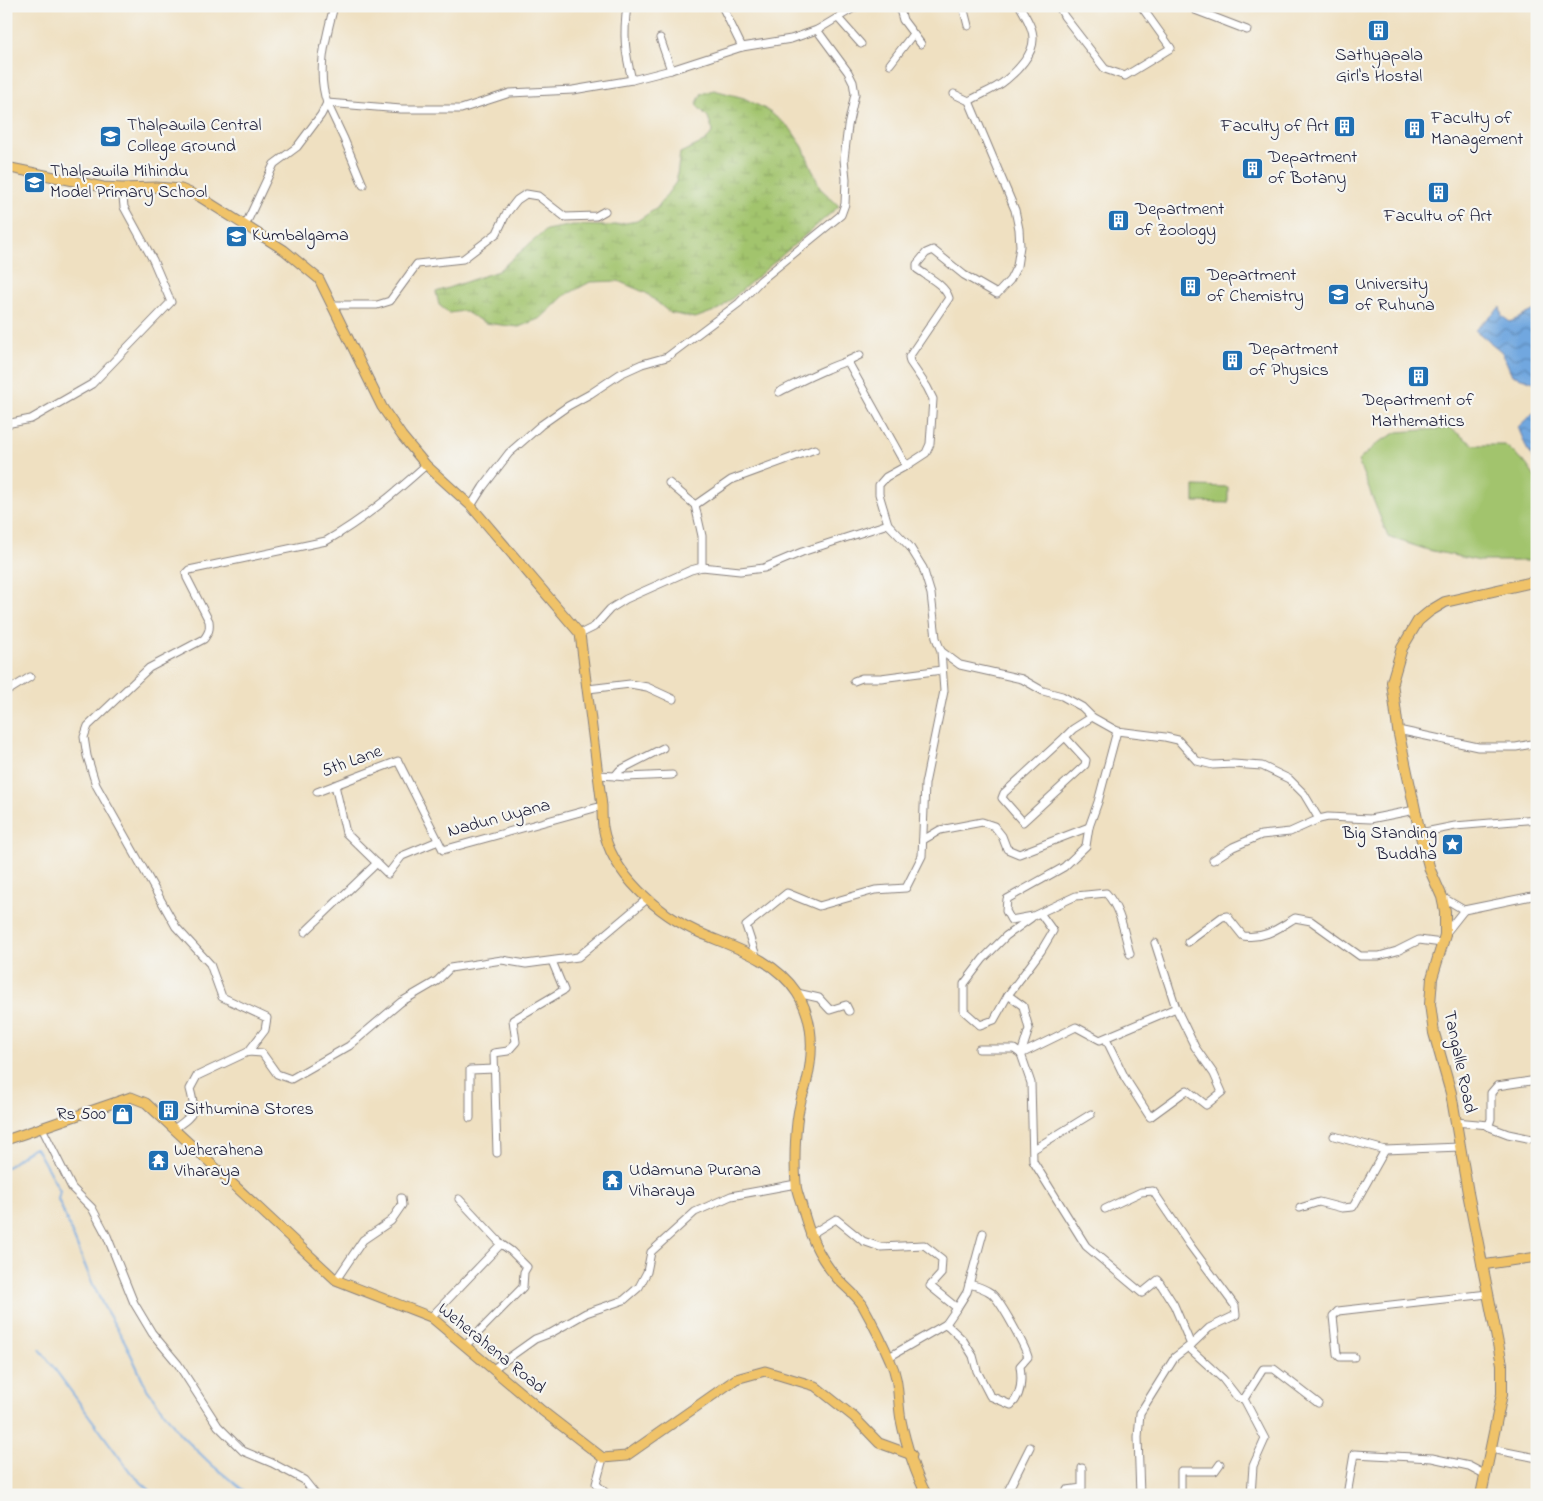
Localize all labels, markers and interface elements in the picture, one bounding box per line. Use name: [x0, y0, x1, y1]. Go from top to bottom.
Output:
building icon: Sathyapala Girl's Hostal: [1367, 19, 1391, 43]
place label: Sathyapala Girl's Hostal: [1335, 43, 1423, 90]
place label: Faculty of Management: [1430, 106, 1523, 154]
place label: Thalpawila Central College Ground: [127, 113, 262, 161]
place label: Faculty of Art: [1220, 114, 1329, 140]
building icon: Faculty of Art: [1333, 115, 1357, 139]
building icon: Faculty of Management: [1403, 117, 1427, 141]
school or university icon: Thalpawila Central College Ground: [99, 124, 123, 148]
place label: Department of Botany: [1267, 145, 1357, 192]
building icon: Department of Botany: [1240, 156, 1264, 180]
place label: Thalpawila Mihindu Model Primary School: [50, 159, 207, 206]
school or university icon: Thalpawila Mihindu Model Primary School: [22, 170, 46, 194]
building icon: Facultu of Art: [1426, 180, 1450, 204]
place label: Department of Zoology: [1134, 197, 1224, 245]
place label: Facultu of Art: [1383, 204, 1492, 230]
building icon: Department of Zoology: [1107, 208, 1131, 232]
place label: Kumbalgama: [252, 223, 349, 250]
school or university icon: Kumbalgama: [224, 224, 248, 248]
place label: Department of Chemistry: [1206, 263, 1304, 310]
place label: University of Ruhuna: [1355, 272, 1435, 319]
building icon: Department of Chemistry: [1179, 274, 1203, 298]
school or university icon: University of Ruhuna: [1327, 283, 1351, 307]
place label: Department of Physics: [1248, 337, 1338, 384]
building icon: Department of Physics: [1221, 348, 1245, 372]
building icon: Department of Mathematics: [1406, 364, 1430, 388]
place label: Department of Mathematics: [1361, 388, 1474, 435]
street label: 5th Lane: [318, 739, 387, 785]
street label: Nadun Uyana: [445, 793, 553, 845]
place label: Big Standing Buddha: [1342, 821, 1437, 868]
place icon: Big Standing Buddha: [1441, 832, 1465, 856]
street label: Tangalle Road: [1434, 1008, 1483, 1116]
place label: Sithumina Stores: [184, 1097, 314, 1123]
building icon: Sithumina Stores: [156, 1098, 180, 1122]
place label: Rs 500: [57, 1102, 106, 1128]
shop icon: Rs 500: [110, 1103, 134, 1127]
place label: Weherahena Viharaya: [173, 1138, 263, 1185]
temple icon: Weherahena Viharaya: [146, 1149, 170, 1173]
place label: Udamuna Purana Viharaya: [628, 1158, 761, 1205]
temple icon: Udamuna Purana Viharaya: [601, 1169, 625, 1193]
street label: Weherahena Road: [431, 1297, 551, 1401]

